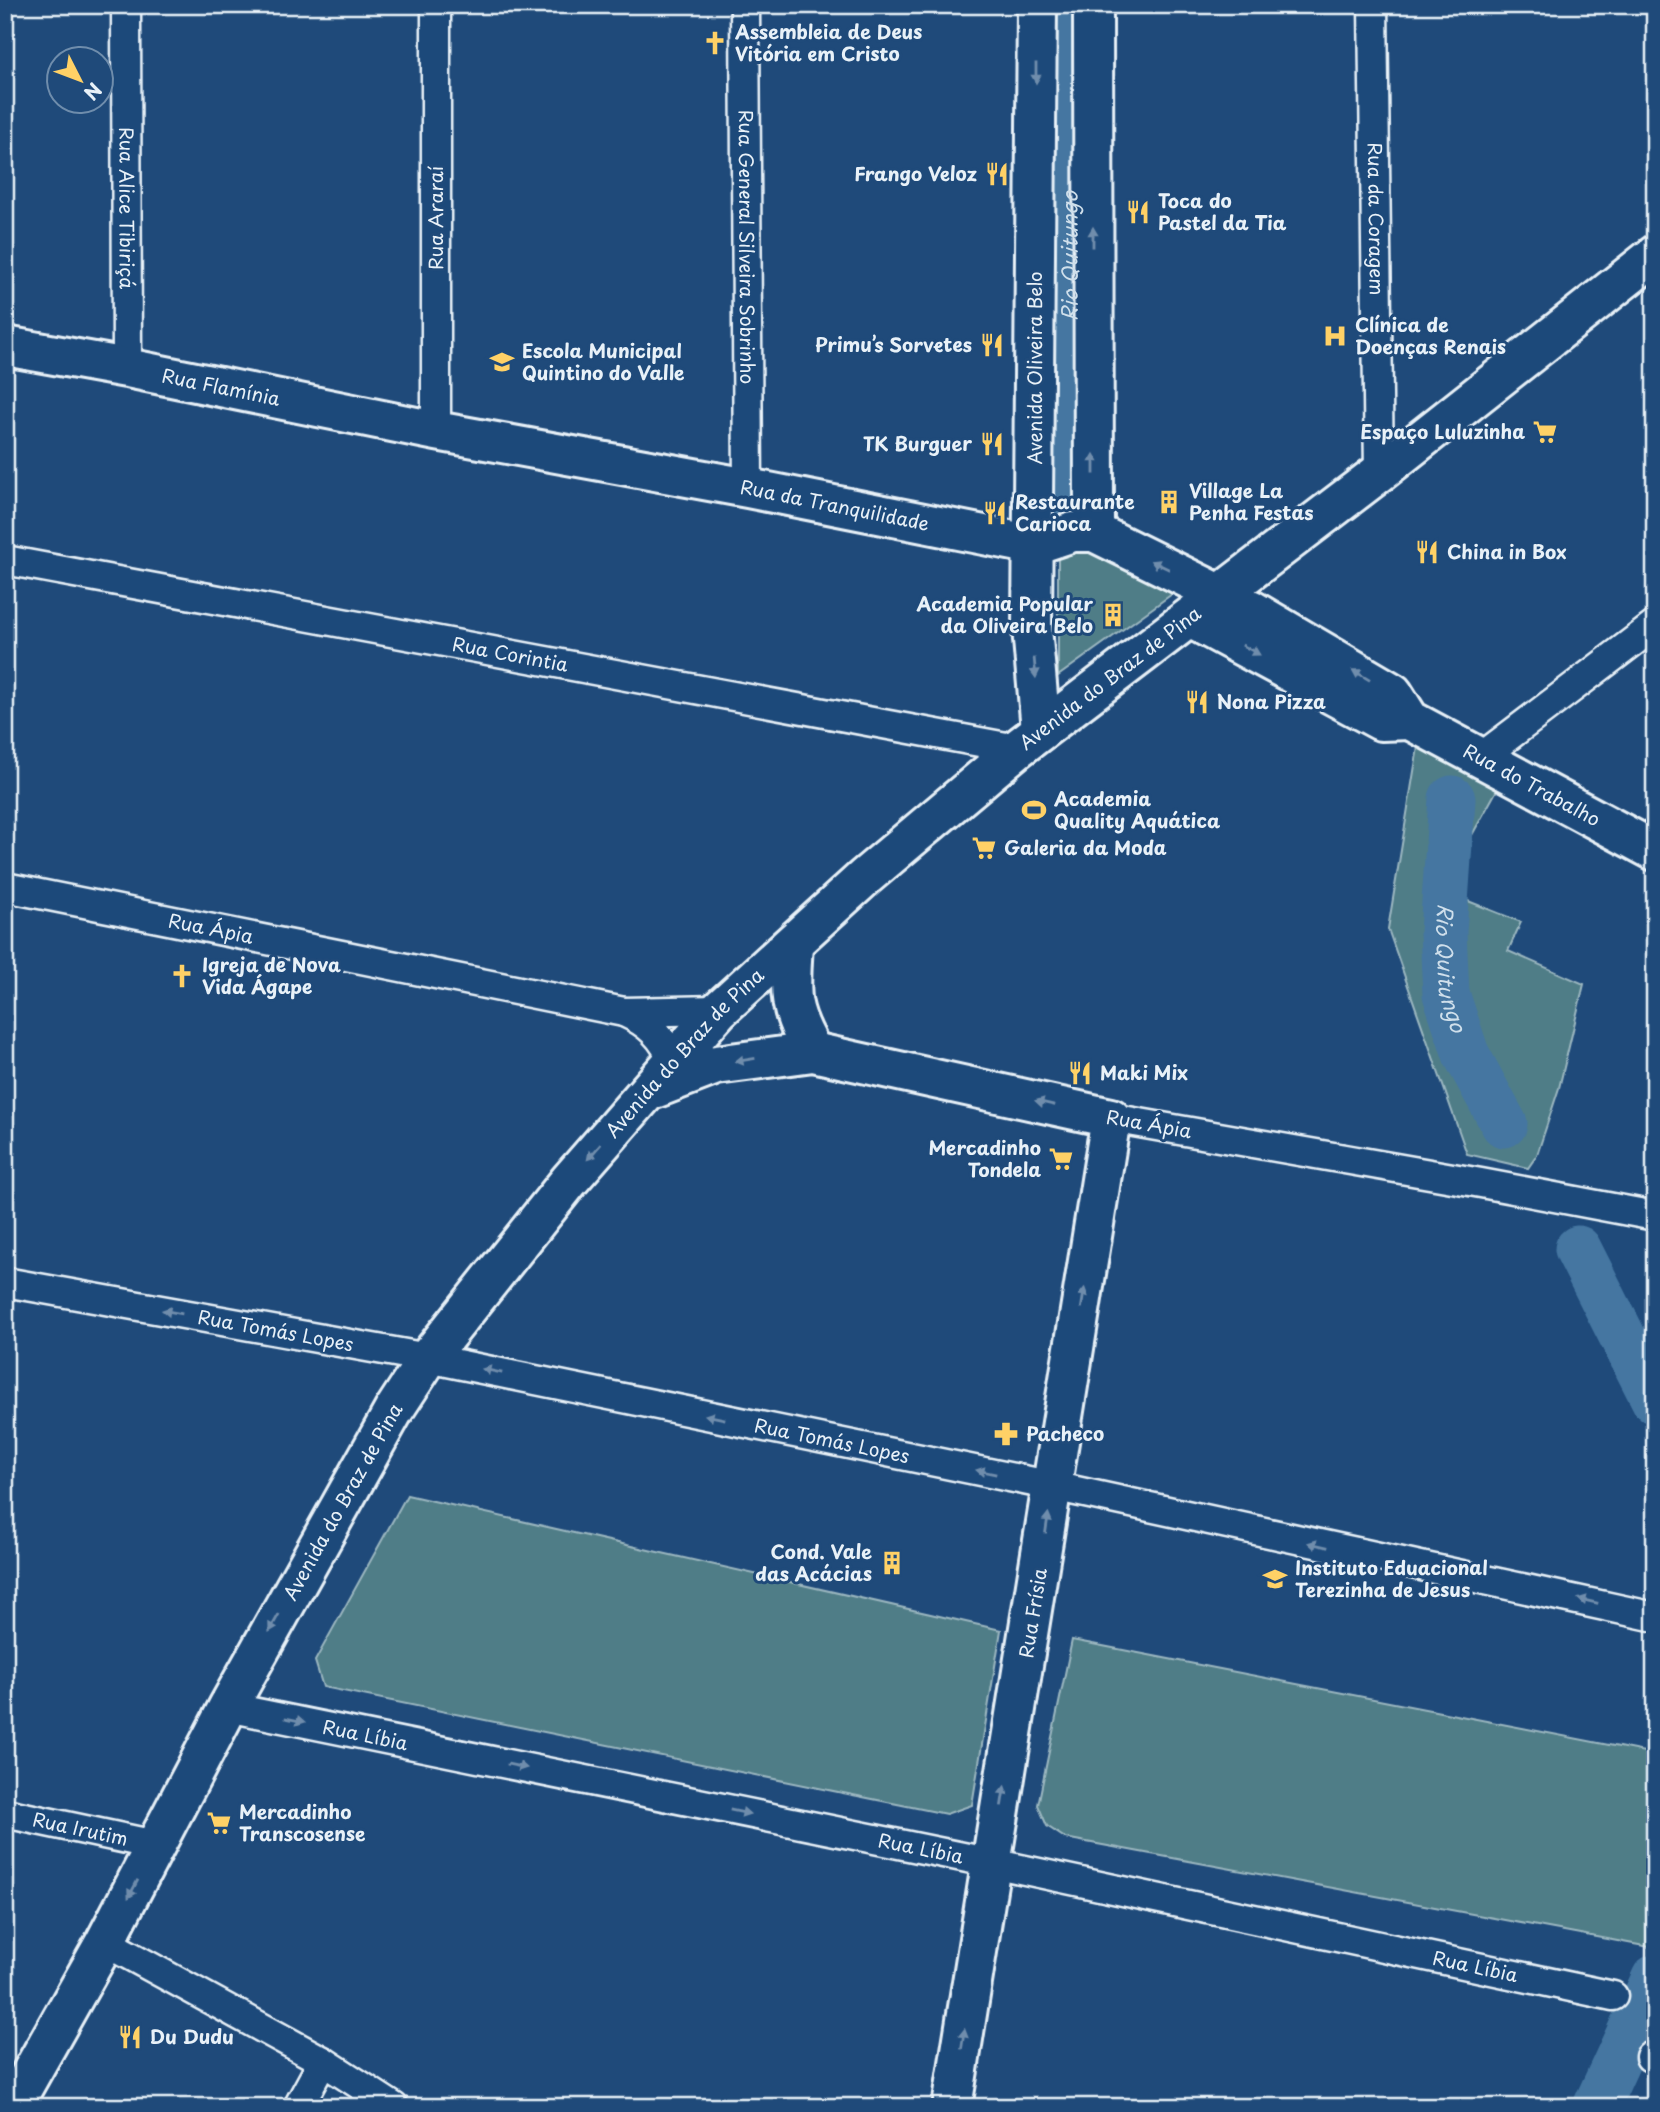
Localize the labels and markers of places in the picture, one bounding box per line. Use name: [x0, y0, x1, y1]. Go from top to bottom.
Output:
place label: Assembleia de Deus Vitória em Cristo: [734, 17, 922, 67]
church icon: Assembleia de Deus Vitória em Cristo: [701, 29, 729, 57]
place label: Frango Veloz: [854, 159, 977, 187]
restaurant icon: Frango Veloz: [983, 160, 1011, 188]
place label: Toca do Pastel da Tia: [1158, 186, 1287, 236]
restaurant icon: Toca do Pastel da Tia: [1124, 198, 1152, 226]
place label: Clínica de Doenças Renais: [1355, 310, 1506, 360]
hospital icon: Clínica de Doenças Renais: [1321, 322, 1349, 350]
place label: Primu’s Sorvetes: [815, 330, 972, 358]
restaurant icon: Primu’s Sorvetes: [978, 331, 1006, 359]
place label: Escola Municipal Quintino do Valle: [522, 336, 684, 386]
school or university icon: Escola Municipal Quintino do Valle: [488, 348, 516, 376]
place label: Espaço Luluzinha: [1360, 417, 1525, 445]
supermarket icon: Espaço Luluzinha: [1531, 418, 1559, 446]
place label: TK Burguer: [863, 429, 972, 457]
restaurant icon: TK Burguer: [978, 430, 1006, 458]
place label: Village La Penha Festas: [1189, 476, 1314, 526]
place label: Restaurante Carioca: [1015, 487, 1135, 537]
building icon: Village La Penha Festas: [1155, 488, 1183, 516]
restaurant icon: Restaurante Carioca: [981, 499, 1009, 527]
place label: China in Box: [1447, 537, 1567, 565]
restaurant icon: China in Box: [1413, 538, 1441, 566]
place label: Academia Popular da Oliveira Belo: [915, 589, 1093, 639]
building icon: Academia Popular da Oliveira Belo: [1099, 601, 1127, 629]
place label: Nona Pizza: [1217, 687, 1326, 715]
restaurant icon: Nona Pizza: [1183, 688, 1211, 716]
place label: Academia Quality Aquática: [1053, 784, 1220, 834]
sports icon: Academia Quality Aquática: [1020, 796, 1048, 824]
place label: Galeria da Moda: [1004, 833, 1167, 861]
supermarket icon: Galeria da Moda: [970, 834, 998, 862]
place label: Igreja de Nova Vida Ágape: [202, 950, 341, 1000]
church icon: Igreja de Nova Vida Ágape: [168, 962, 196, 990]
place label: Maki Mix: [1100, 1058, 1188, 1086]
restaurant icon: Maki Mix: [1066, 1059, 1094, 1087]
place label: Mercadinho Tondela: [928, 1133, 1041, 1183]
supermarket icon: Mercadinho Tondela: [1047, 1145, 1075, 1173]
place label: Pacheco: [1026, 1419, 1104, 1447]
pharmacy icon: Pacheco: [992, 1420, 1020, 1448]
place label: Cond. Vale das Acácias: [755, 1537, 872, 1587]
building icon: Cond. Vale das Acácias: [878, 1549, 906, 1577]
place label: Instituto Eduacional Terezinha de Jesus: [1295, 1553, 1488, 1603]
school or university icon: Instituto Eduacional Terezinha de Jesus: [1261, 1565, 1289, 1593]
place label: Mercadinho Transcosense: [239, 1797, 365, 1847]
supermarket icon: Mercadinho Transcosense: [205, 1809, 233, 1837]
place label: Du Dudu: [150, 2022, 234, 2050]
restaurant icon: Du Dudu: [116, 2023, 144, 2051]

